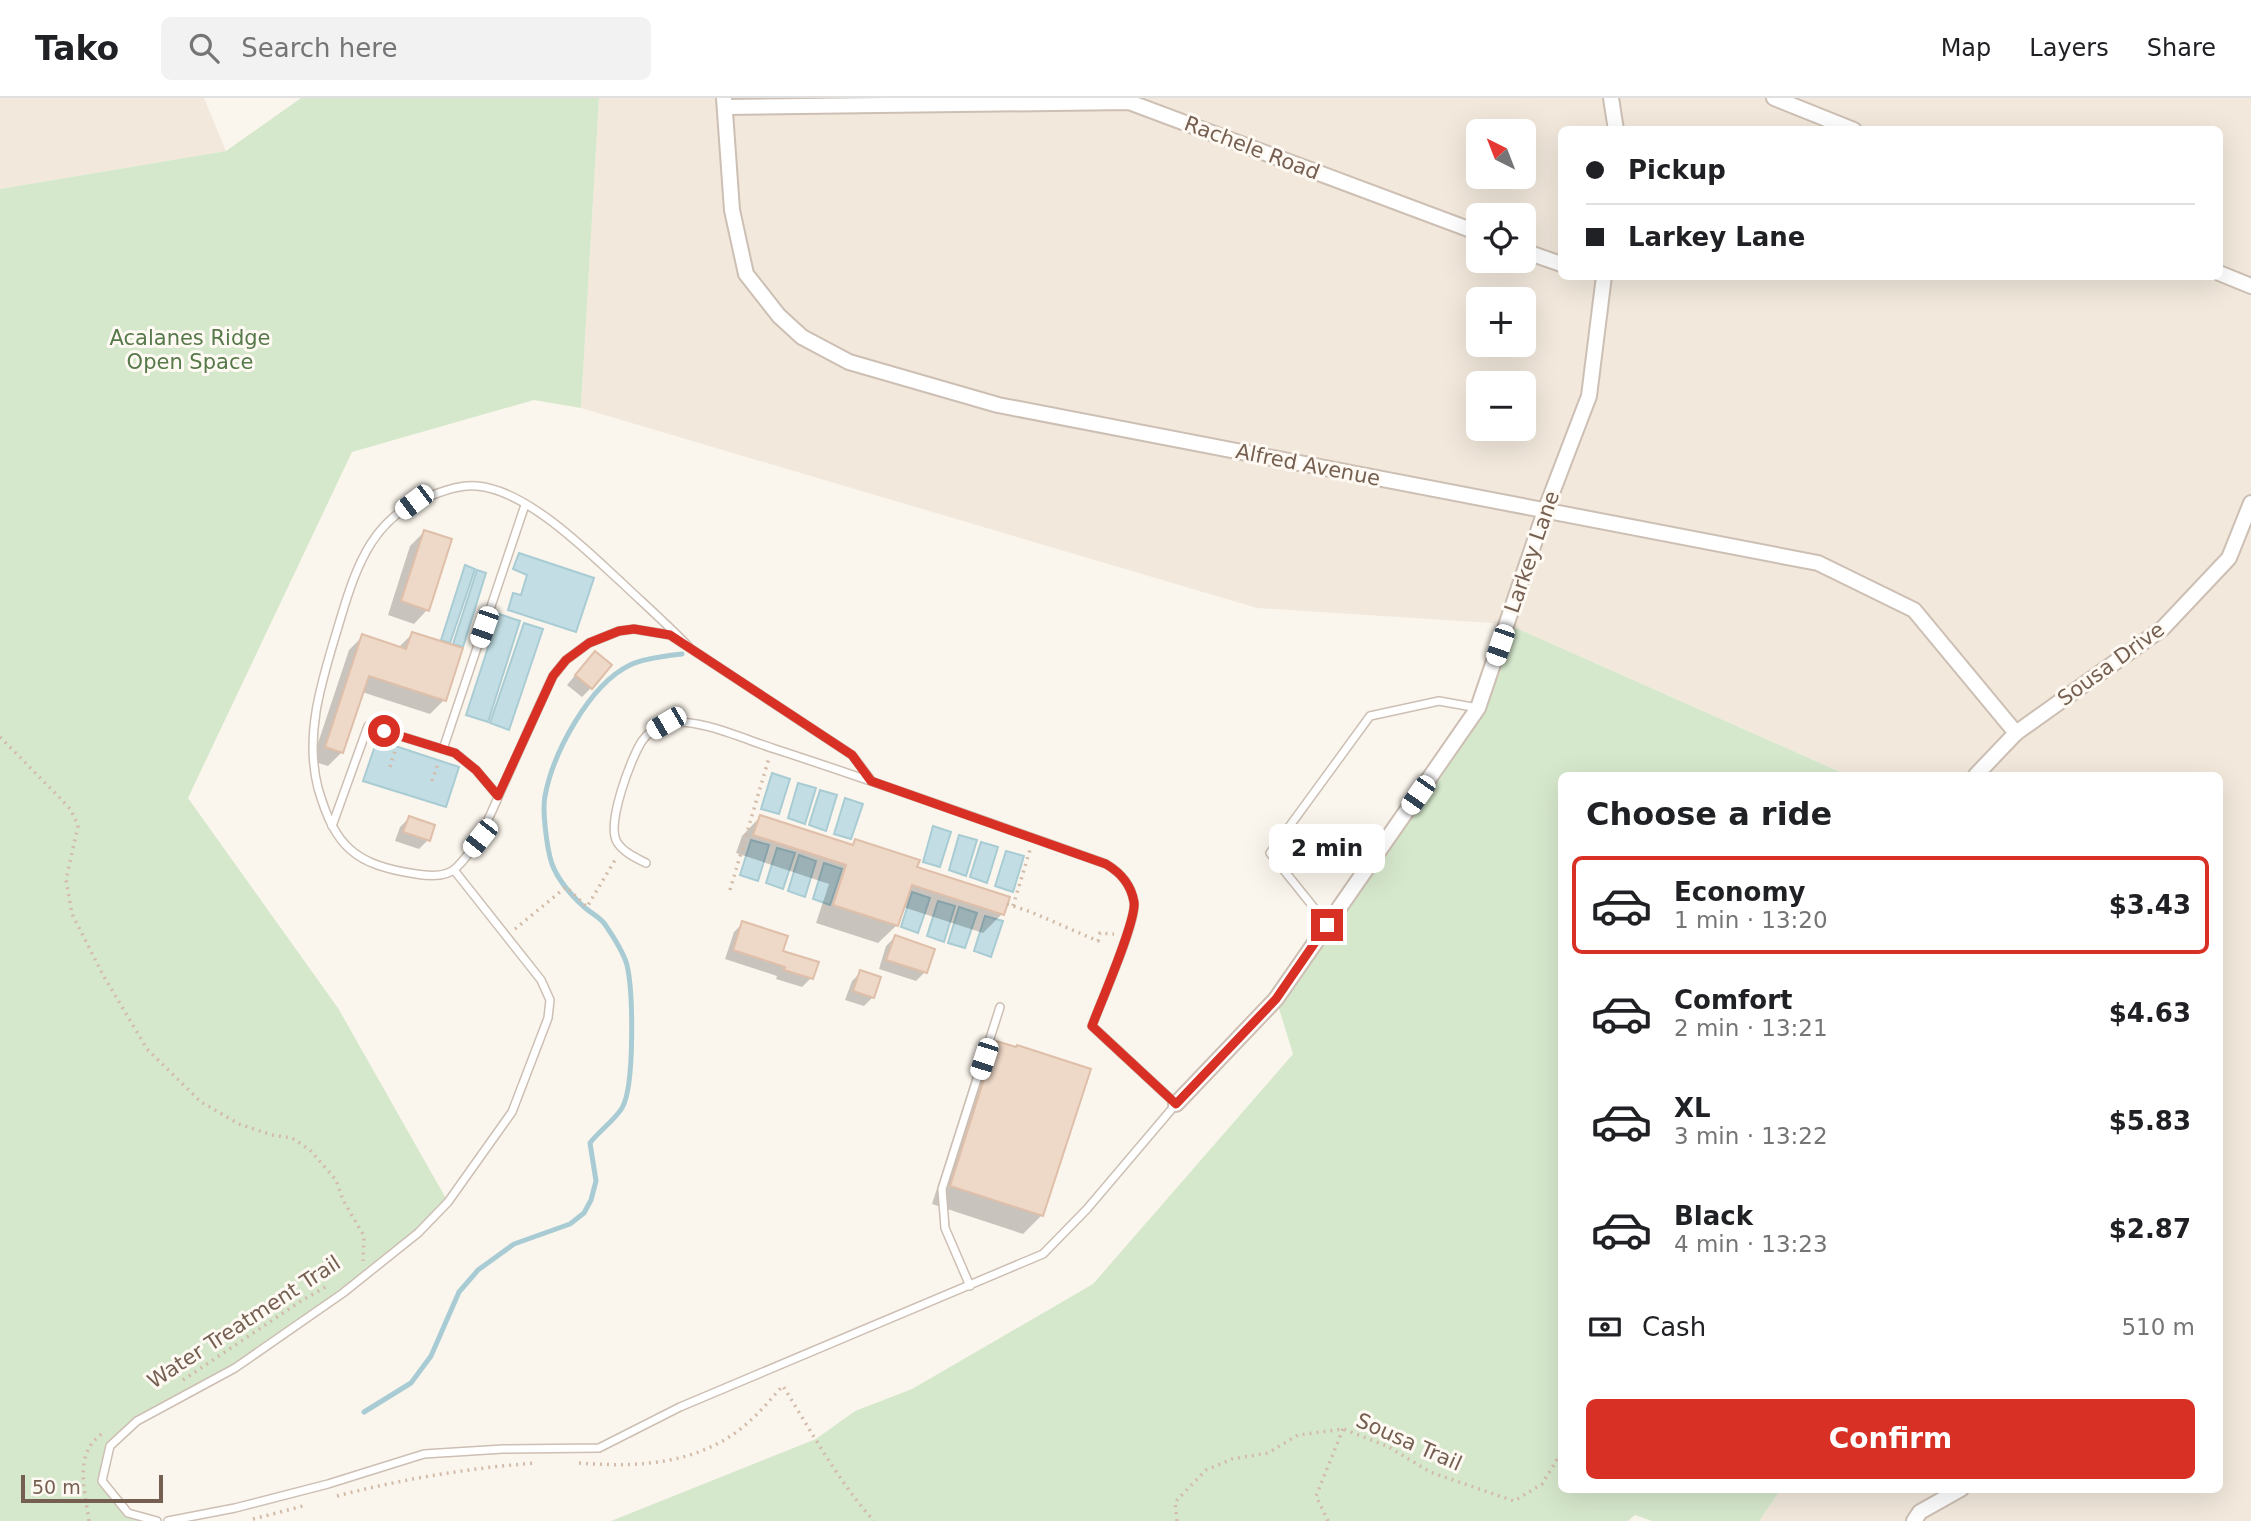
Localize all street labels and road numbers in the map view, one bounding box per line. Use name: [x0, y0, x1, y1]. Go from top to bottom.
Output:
street label: Rachele Road: [1181, 111, 1323, 185]
street label: Alfred Avenue: [1234, 439, 1382, 491]
street label: Larkey Lane: [1500, 488, 1564, 616]
street label: Sousa Drive: [2053, 617, 2169, 711]
street label: Water Treatment Trail: [143, 1251, 345, 1393]
street label: Sousa Trail: [1353, 1408, 1465, 1476]

